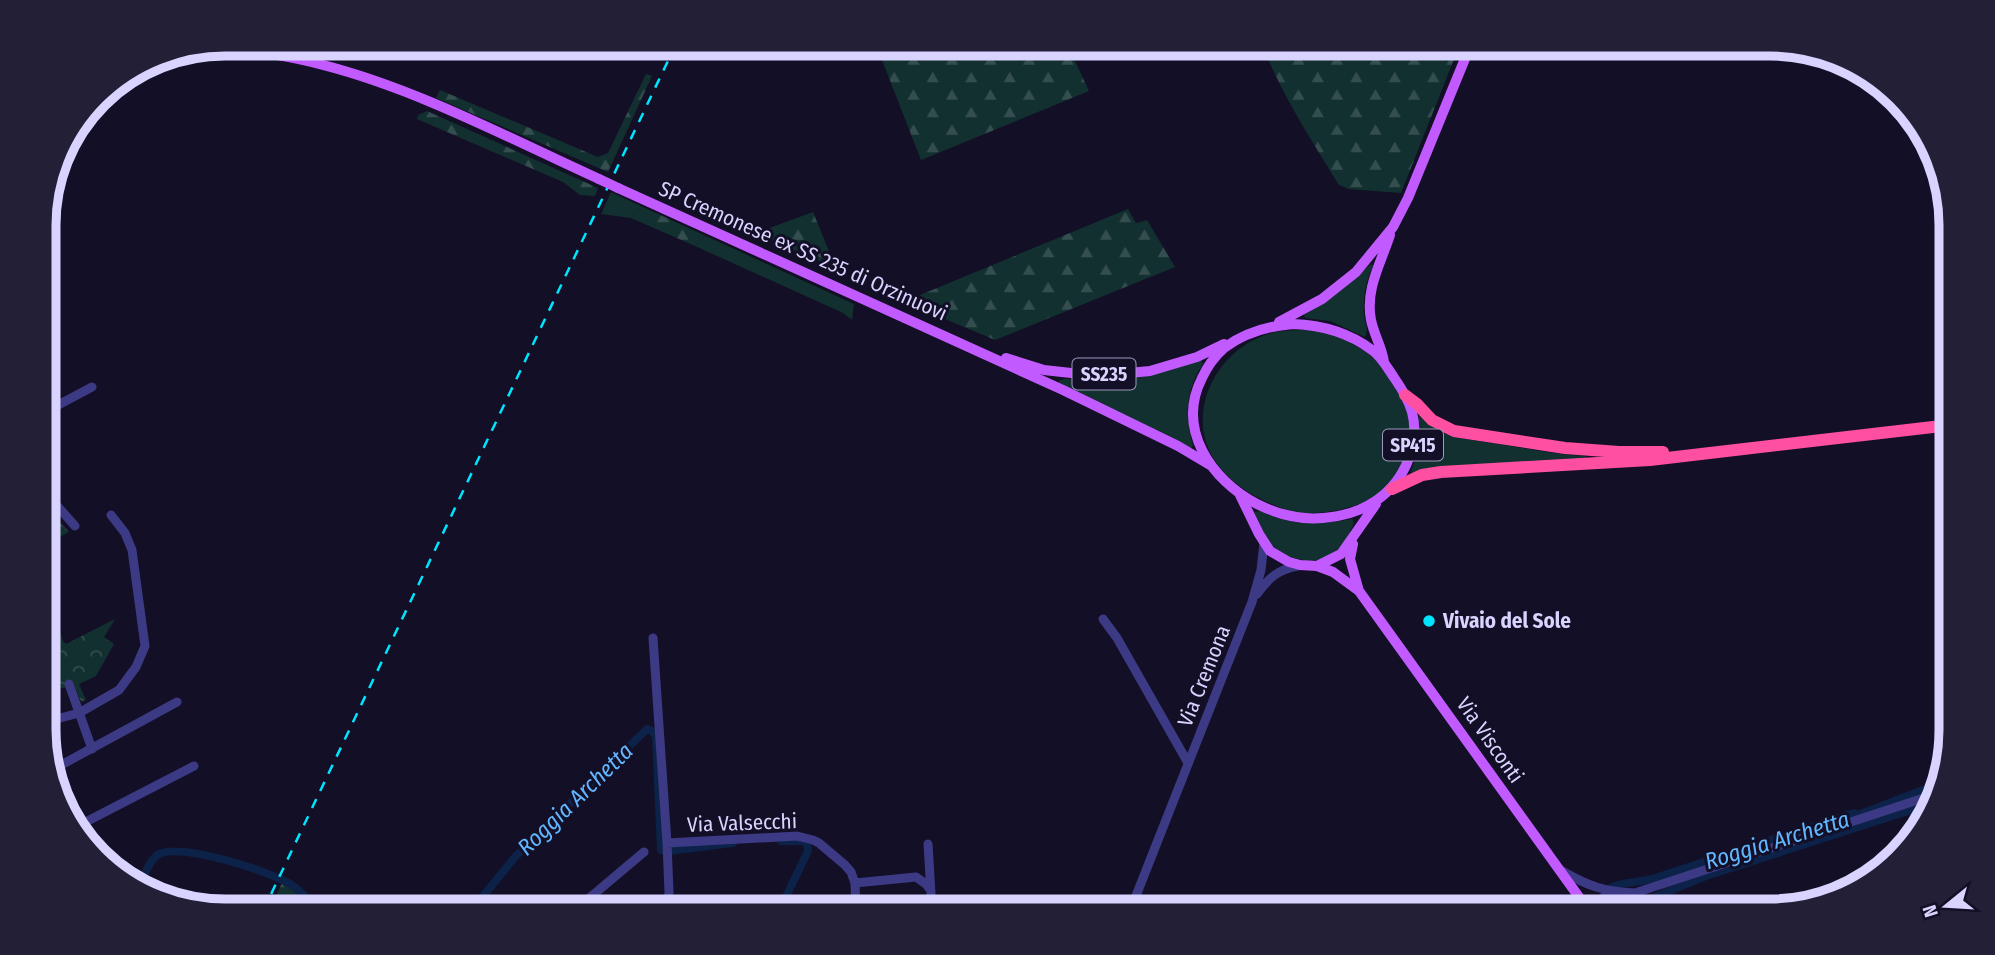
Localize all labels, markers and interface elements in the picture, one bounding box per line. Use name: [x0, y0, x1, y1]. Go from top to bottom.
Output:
street label: SP Cremonese ex SS 235 di Orzinuovi: [655, 176, 951, 326]
road number: SS235: [1072, 358, 1136, 390]
road number: SP415: [1383, 430, 1443, 460]
place label: Vivaio del Sole: [1442, 608, 1571, 634]
marker: Vivaio del Sole: [1421, 613, 1437, 629]
street label: Via Cremona: [1172, 621, 1236, 731]
street label: Via Visconti: [1451, 692, 1529, 788]
water label: Roggia Archetta: [511, 737, 639, 861]
water label: Roggia Archetta: [1701, 805, 1853, 875]
street label: Via Valsecchi: [687, 808, 797, 838]
north arrow: [1911, 871, 1981, 941]
text: N: [1918, 902, 1943, 920]

